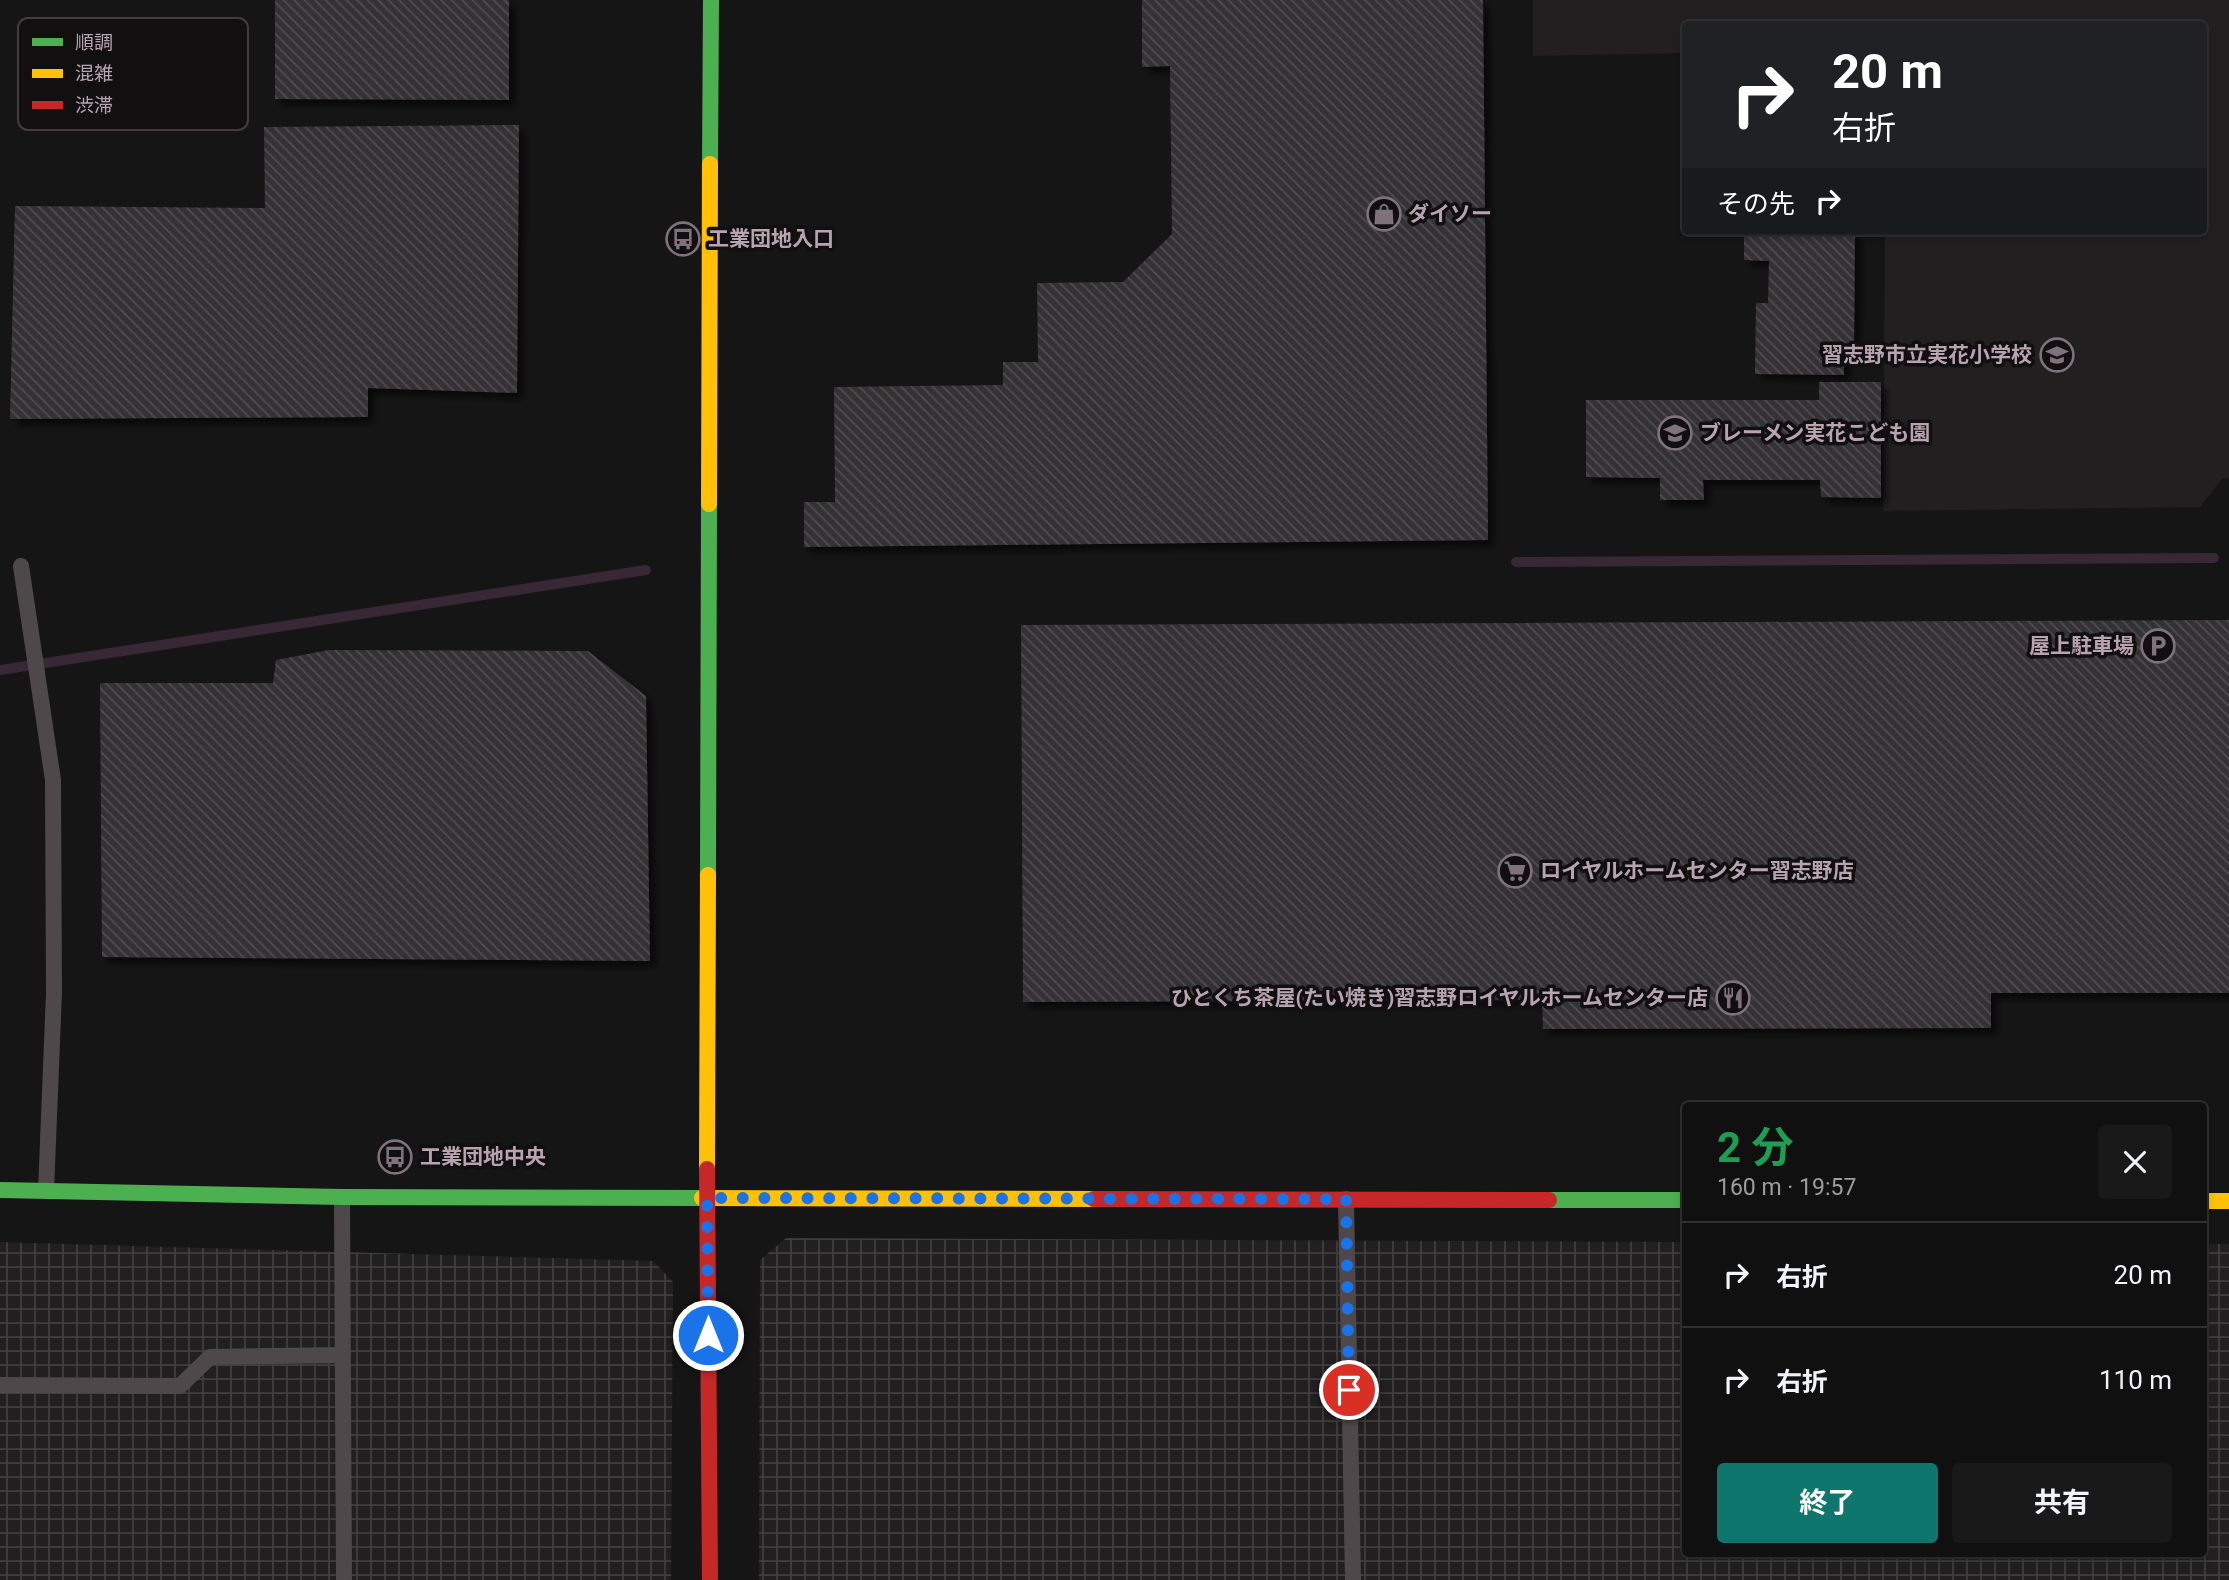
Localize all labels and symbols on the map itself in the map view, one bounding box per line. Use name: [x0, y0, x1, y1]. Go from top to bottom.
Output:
legend: [18, 18, 248, 130]
text: 順調: [75, 31, 113, 54]
text: 混雑: [75, 62, 113, 85]
text: 渋滞: [75, 94, 113, 117]
shop icon: ダイソー: [1365, 195, 1403, 233]
place label: ダイソー: [1408, 202, 1492, 226]
bus stop icon: 工業団地入口: [664, 220, 702, 258]
place label: 工業団地入口: [708, 227, 834, 251]
school or university icon: 習志野市立実花小学校: [2038, 336, 2076, 374]
place label: 習志野市立実花小学校: [1822, 343, 2032, 367]
school or university icon: ブレーメン実花こども園: [1656, 414, 1694, 452]
place label: ブレーメン実花こども園: [1700, 421, 1930, 445]
parking icon: 屋上駐車場: [2139, 627, 2177, 665]
place label: 屋上駐車場: [2029, 634, 2134, 658]
supermarket icon: ロイヤルホームセンター習志野店: [1496, 852, 1534, 890]
place label: ロイヤルホームセンター習志野店: [1540, 859, 1854, 883]
restaurant icon: ひとくち茶屋(たい焼き)習志野ロイヤルホームセンター店: [1714, 979, 1752, 1017]
place label: ひとくち茶屋(たい焼き)習志野ロイヤルホームセンター店: [1171, 986, 1708, 1010]
bus stop icon: 工業団地中央: [376, 1138, 414, 1176]
place label: 工業団地中央: [420, 1145, 546, 1169]
position arrow: [671, 1298, 745, 1372]
pin: [1319, 1360, 1379, 1420]

